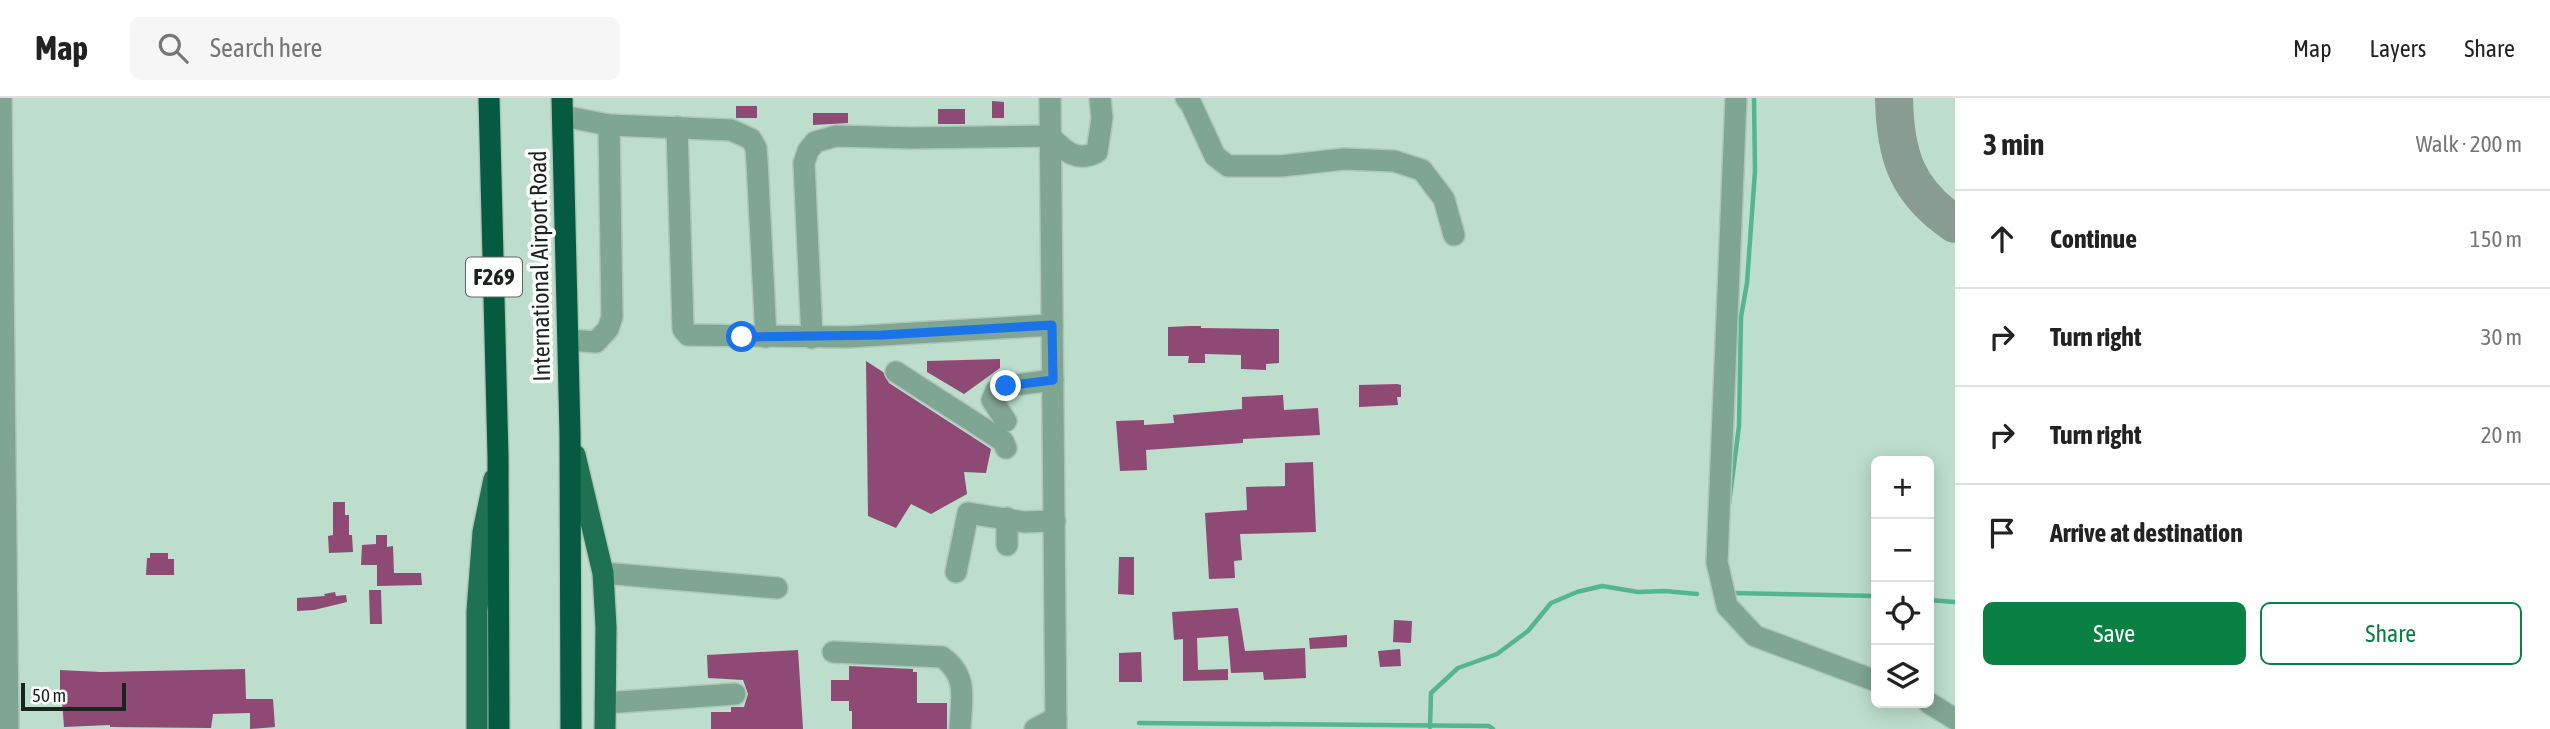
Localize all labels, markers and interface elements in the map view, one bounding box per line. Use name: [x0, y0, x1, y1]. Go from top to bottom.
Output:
search box: [130, 17, 620, 80]
text: Map: [35, 29, 88, 67]
icon: search: [154, 29, 192, 67]
text: Search here: [210, 33, 322, 63]
text: Map: [2293, 35, 2332, 62]
text: Layers: [2370, 35, 2426, 62]
text: Share: [2464, 35, 2515, 62]
text: 3 min: [1983, 127, 2044, 161]
text: Walk · 200 m: [2416, 131, 2522, 157]
street label: International Airport Road: [524, 150, 555, 382]
icon: ahead: [1983, 220, 2021, 258]
text: Continue: [2050, 224, 2137, 254]
text: 150 m: [2470, 226, 2522, 252]
road number: F269: [466, 258, 522, 296]
icon: right: [1983, 318, 2021, 356]
route start: [726, 321, 757, 352]
text: Turn right: [2050, 322, 2141, 352]
text: 30 m: [2481, 324, 2522, 350]
route end: [990, 370, 1021, 401]
icon: right: [1983, 416, 2021, 454]
text: Turn right: [2050, 420, 2141, 450]
text: 20 m: [2481, 422, 2522, 448]
map controls: [1871, 456, 1934, 708]
button: +: [1871, 456, 1934, 519]
icon: arrive: [1983, 514, 2021, 552]
text: Arrive at destination: [2050, 518, 2243, 548]
button: −: [1871, 519, 1934, 582]
button: locate: [1871, 582, 1934, 645]
button: Save: [1983, 602, 2246, 665]
button: Share: [2260, 602, 2522, 665]
button: layers: [1871, 645, 1934, 708]
scale bar: [21, 680, 126, 712]
text: 50 m: [32, 684, 66, 706]

